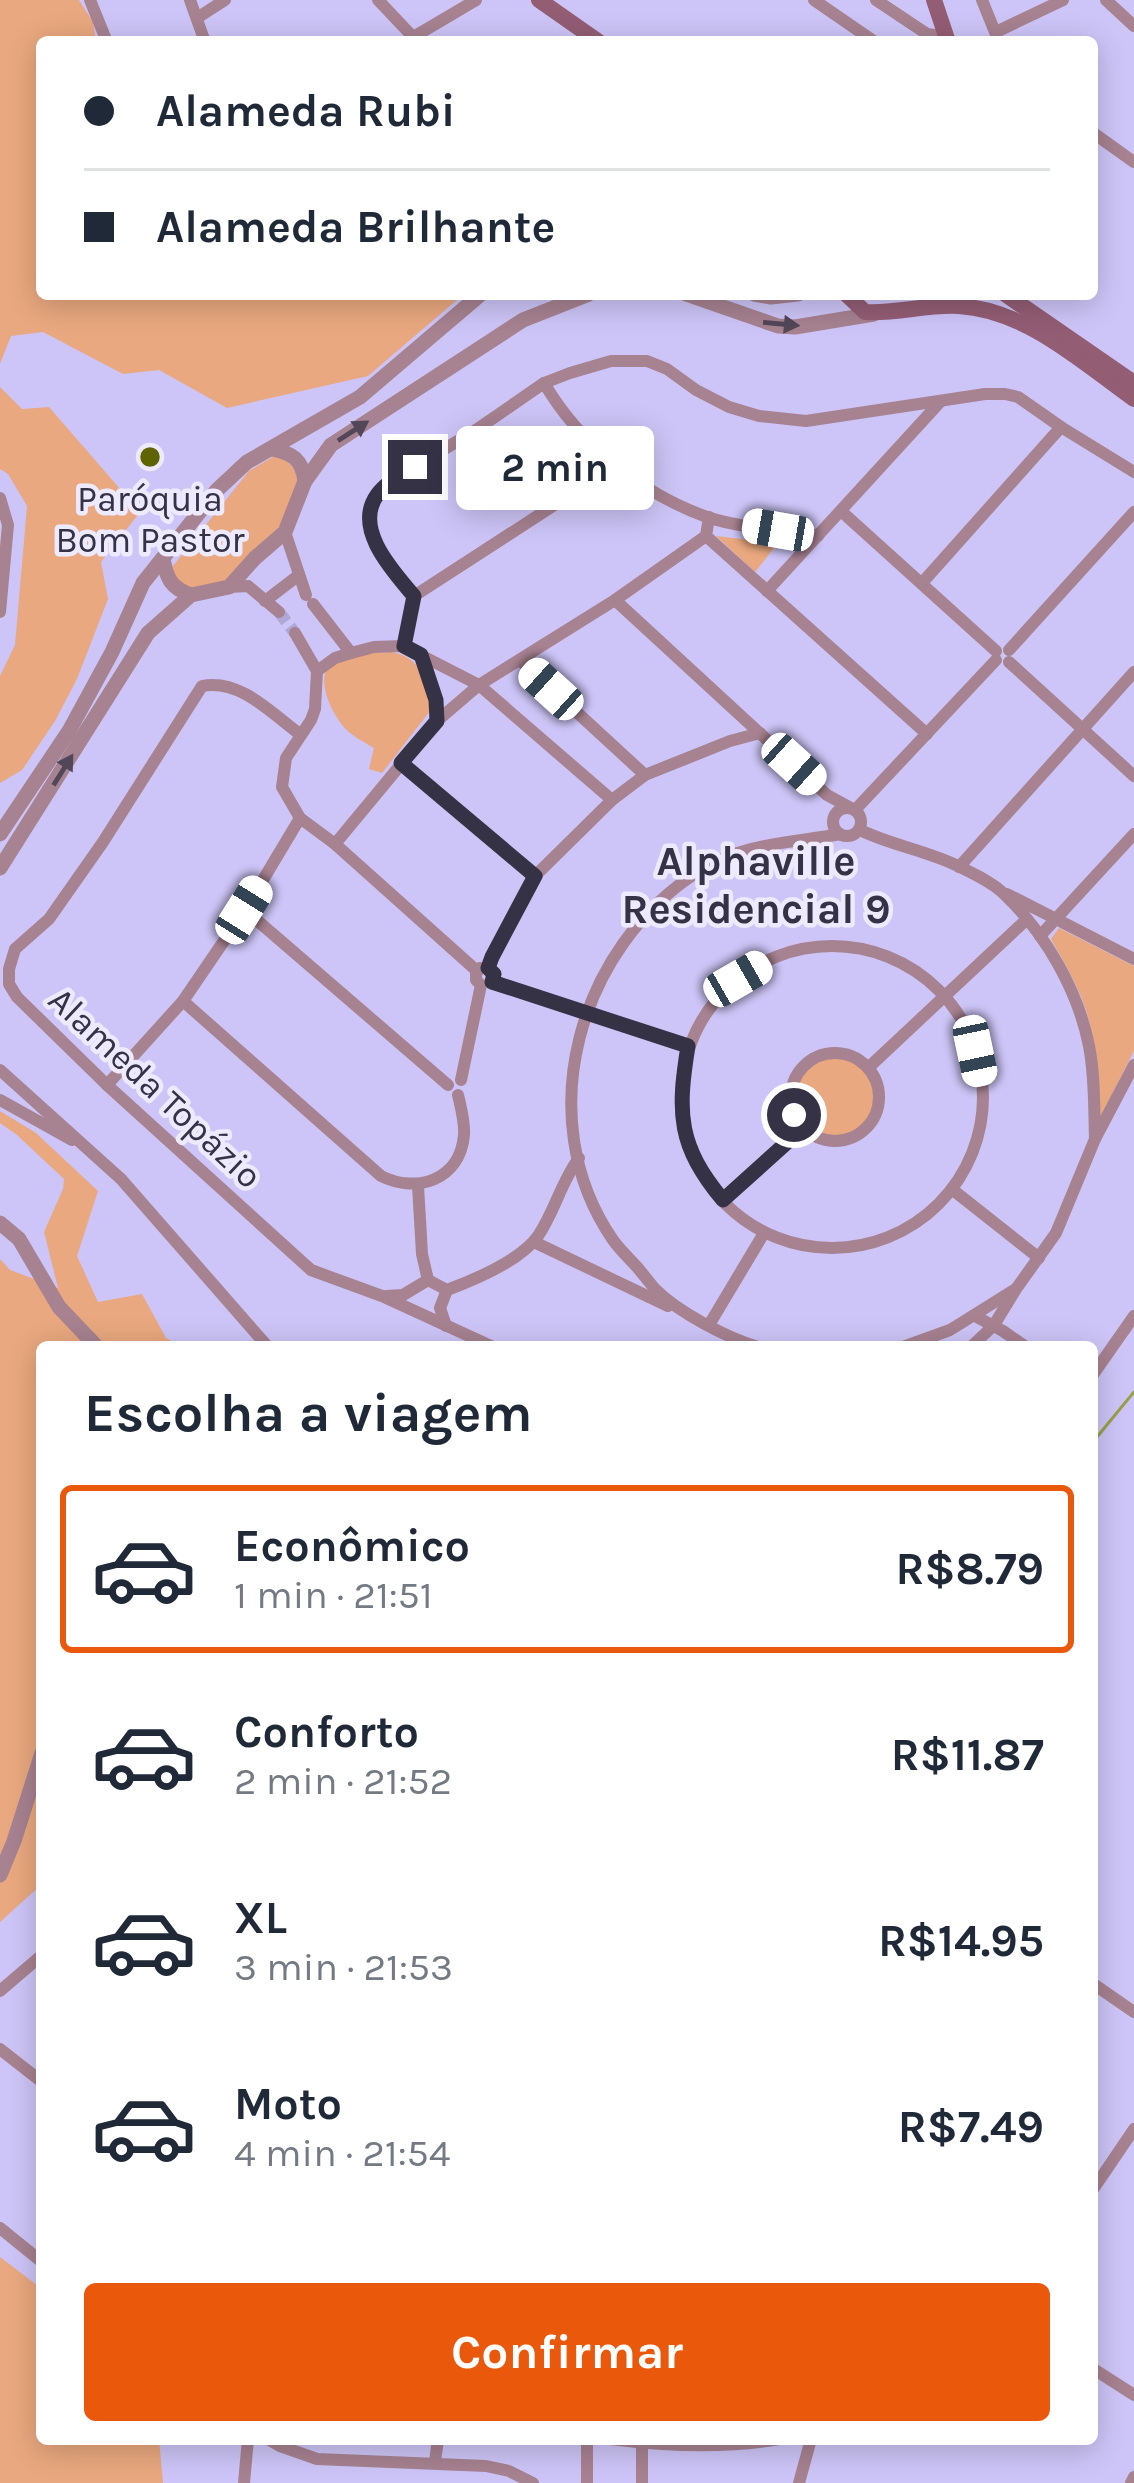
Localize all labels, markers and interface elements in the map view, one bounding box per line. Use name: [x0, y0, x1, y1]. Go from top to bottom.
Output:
text: Alameda Rubi: [156, 85, 456, 137]
text: Alameda Brilhante: [156, 201, 555, 253]
one-way arrow: [763, 315, 800, 334]
one-way arrow: [336, 420, 369, 442]
callout: 2 min: [457, 425, 655, 509]
route end: [388, 440, 442, 494]
marker: Paróquia Bom Pastor: [137, 444, 163, 470]
text: 2 min: [501, 445, 609, 491]
place label: Paróquia Bom Pastor: [55, 478, 246, 561]
car: [739, 506, 817, 554]
car: [512, 652, 590, 726]
car: [755, 727, 833, 801]
one-way arrow: [52, 754, 74, 786]
district label: Alphaville Residencial 9: [621, 836, 891, 934]
car: [210, 870, 278, 950]
car: [698, 945, 778, 1013]
street label: Alameda Topázio: [40, 978, 270, 1197]
car: [950, 1012, 1000, 1090]
route start: [767, 1088, 821, 1142]
text: Escolha a viagem: [84, 1381, 533, 1445]
icon: car: [90, 1515, 198, 1623]
text: Econômico: [234, 1520, 470, 1572]
text: R$8.79: [895, 1543, 1044, 1595]
text: 1 min · 21:51: [234, 1572, 433, 1618]
icon: car: [90, 1701, 198, 1809]
text: Conforto: [234, 1706, 419, 1758]
text: R$11.87: [891, 1729, 1044, 1781]
text: 2 min · 21:52: [234, 1758, 452, 1804]
icon: car: [90, 1887, 198, 1995]
text: XL: [234, 1892, 287, 1944]
text: R$14.95: [878, 1915, 1044, 1967]
text: 3 min · 21:53: [234, 1944, 453, 1990]
icon: car: [90, 2073, 198, 2181]
text: Moto: [234, 2078, 342, 2130]
text: R$7.49: [898, 2101, 1044, 2153]
text: 4 min · 21:54: [234, 2130, 450, 2176]
button: Confirmar: [84, 2283, 1050, 2421]

